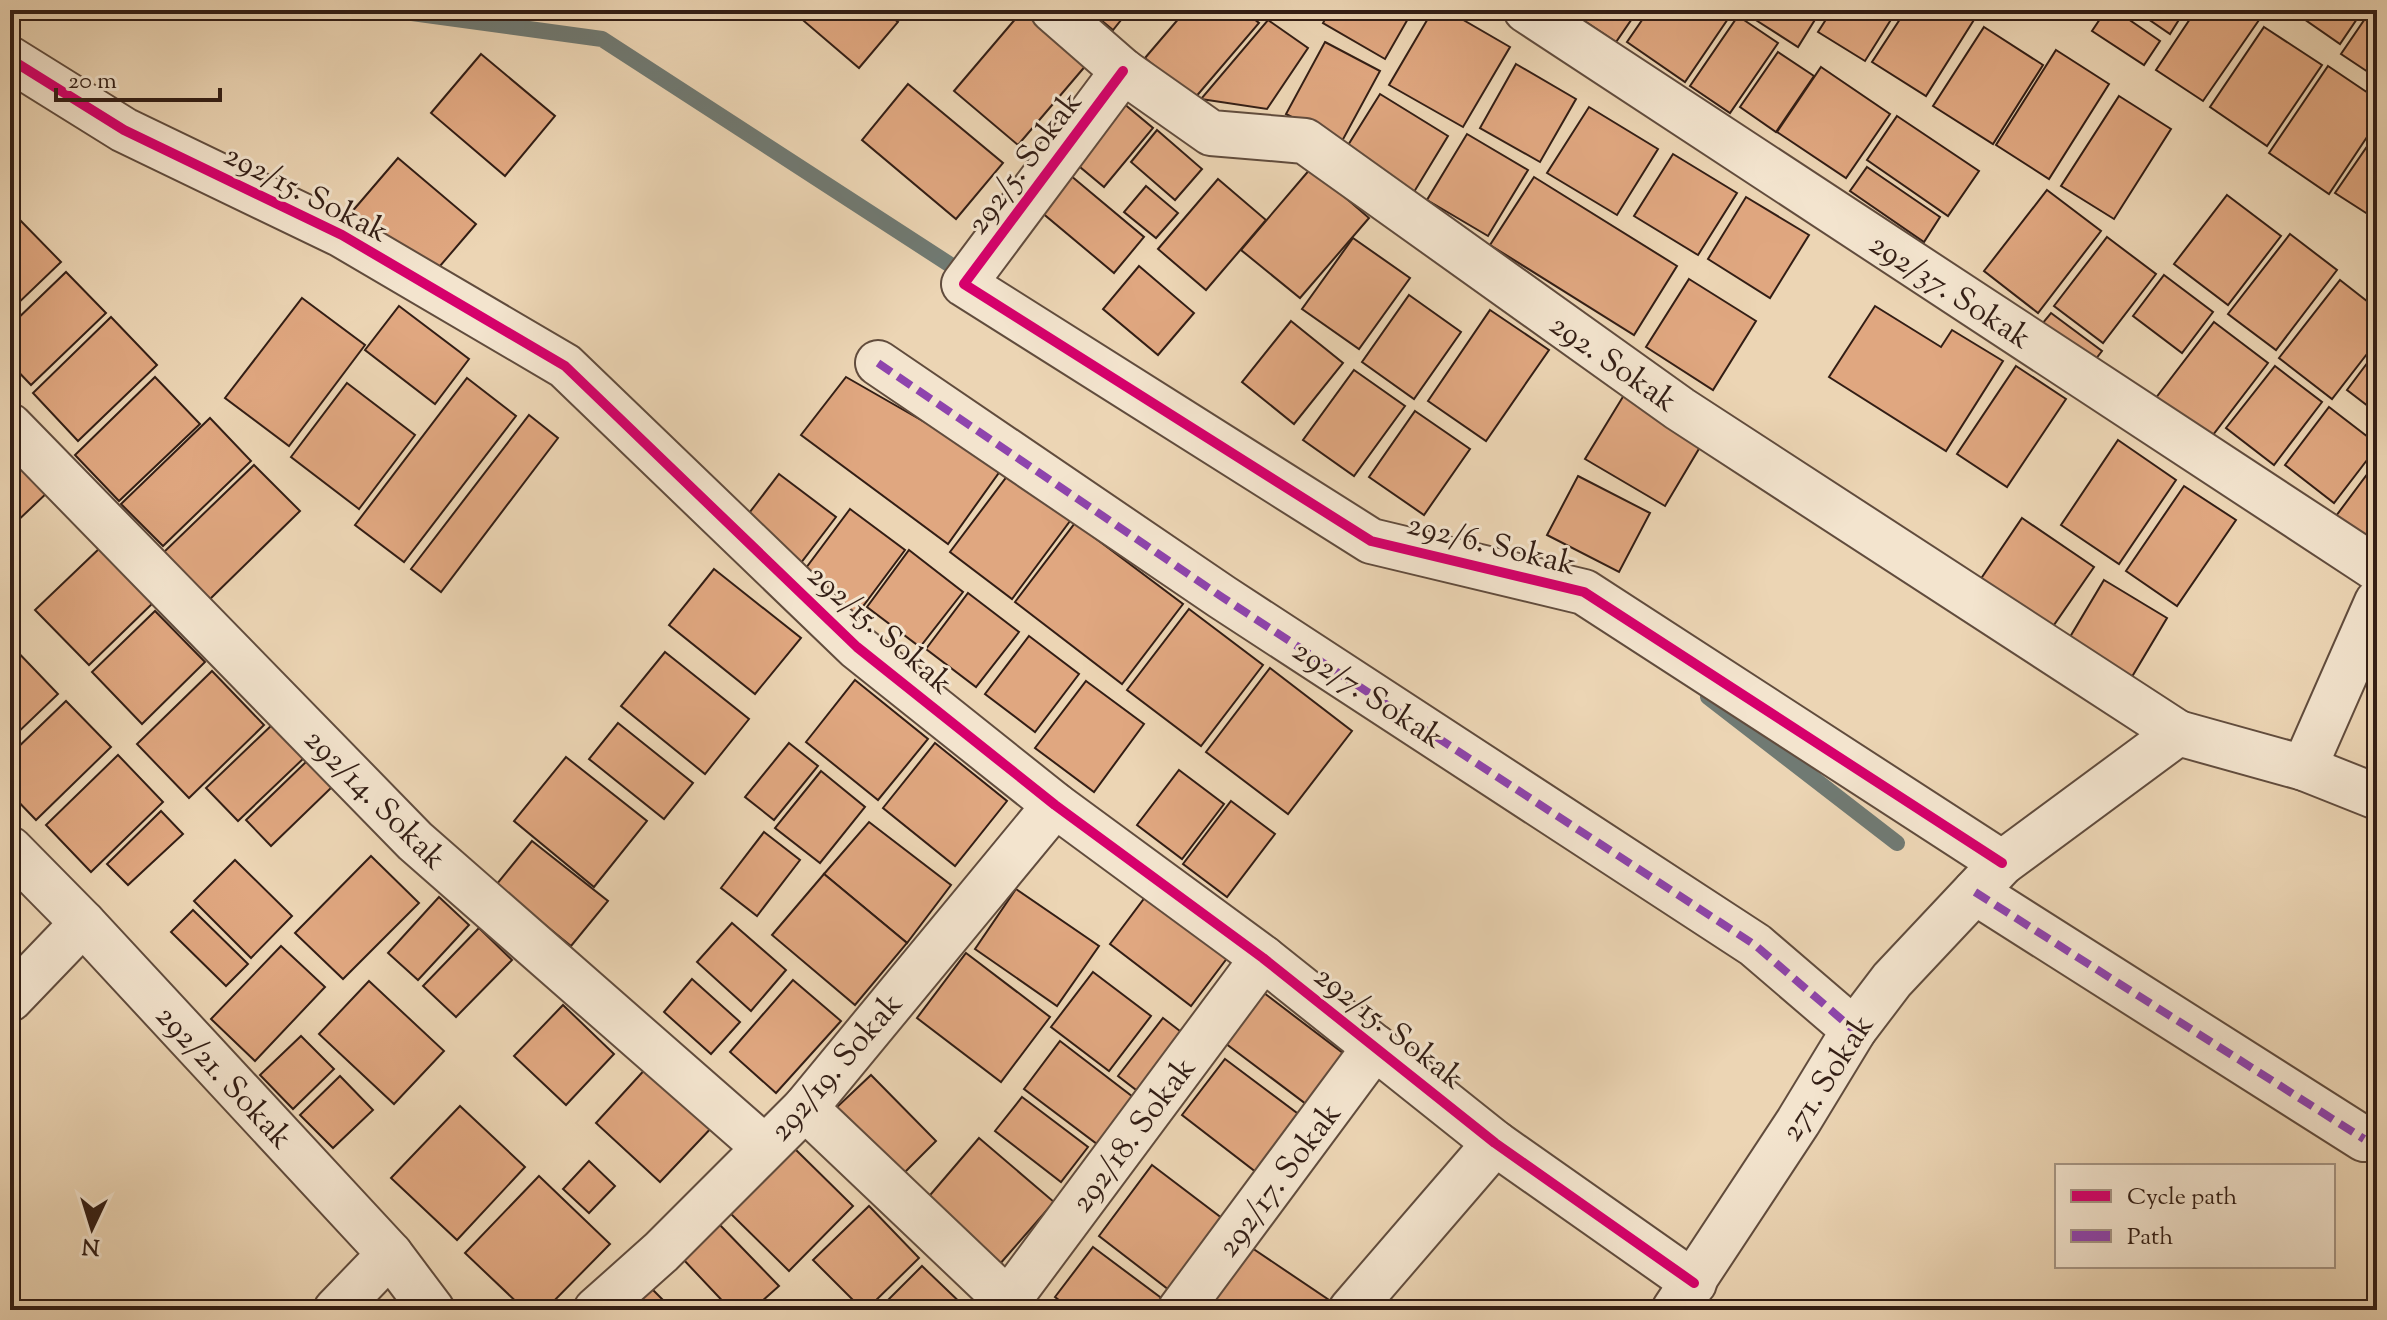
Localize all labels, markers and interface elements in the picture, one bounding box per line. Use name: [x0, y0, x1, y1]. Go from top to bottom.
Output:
scale bar: [56, 52, 220, 102]
text: 20 m: [68, 65, 117, 99]
street label: 292/5. Sokak: [956, 83, 1094, 245]
street label: 292/15. Sokak: [215, 133, 396, 256]
street label: 292/37. Sokak: [1859, 223, 2039, 362]
street label: 292. Sokak: [1539, 304, 1685, 425]
street label: 292/6. Sokak: [1402, 503, 1581, 589]
street label: 292/15. Sokak: [796, 554, 962, 706]
street label: 292/7. Sokak: [1283, 629, 1452, 762]
street label: 292/14. Sokak: [292, 719, 455, 882]
street label: 292/15. Sokak: [1303, 955, 1473, 1102]
street label: 292/19. Sokak: [760, 984, 915, 1152]
street label: 292/21. Sokak: [144, 995, 302, 1161]
street label: 271. Sokak: [1770, 1006, 1887, 1151]
street label: 292/18. Sokak: [1061, 1048, 1208, 1223]
street label: 292/17. Sokak: [1207, 1094, 1354, 1268]
legend: [2055, 1164, 2335, 1268]
text: Cycle path: [2127, 1181, 2237, 1215]
north arrow: [52, 1188, 132, 1268]
text: Path: [2127, 1221, 2173, 1255]
text: N: [81, 1228, 101, 1262]

